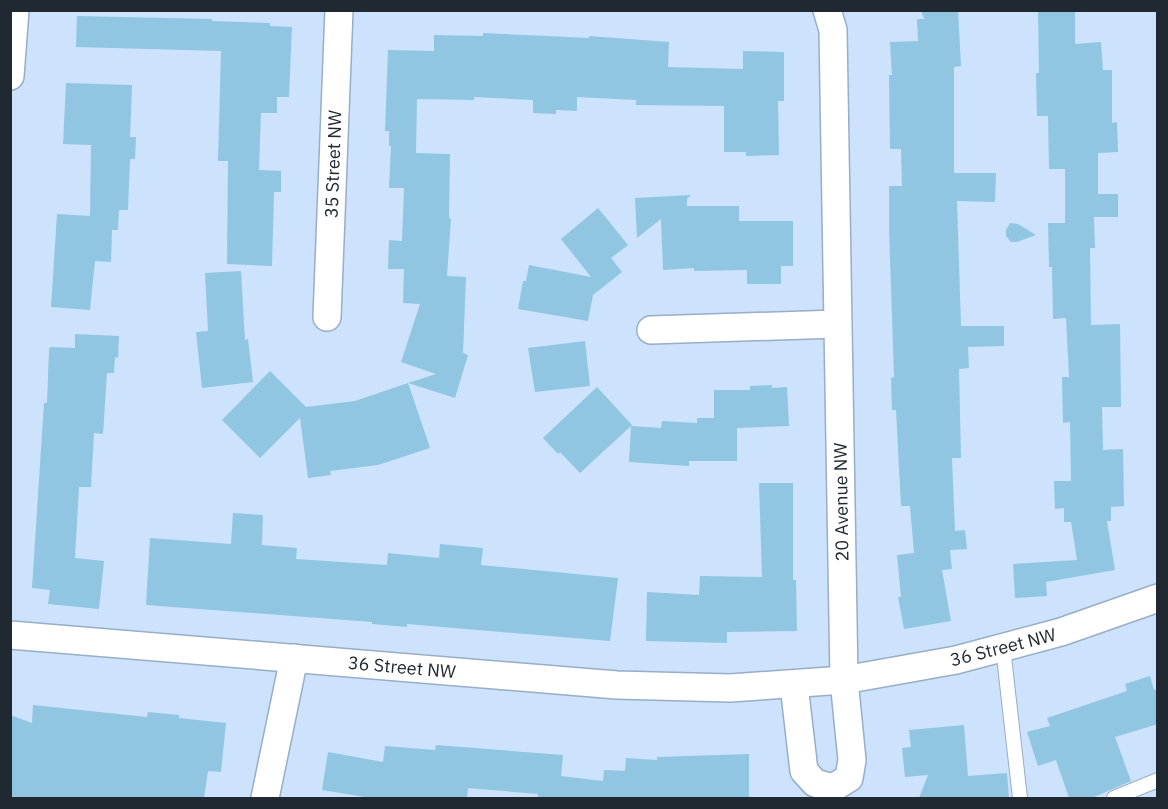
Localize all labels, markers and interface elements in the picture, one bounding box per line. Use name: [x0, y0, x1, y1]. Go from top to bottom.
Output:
street label: 35 Street NW: [320, 110, 346, 218]
street label: 20 Avenue NW: [828, 442, 854, 562]
street label: 36 Street NW: [948, 623, 1058, 671]
street label: 36 Street NW: [347, 651, 457, 683]

